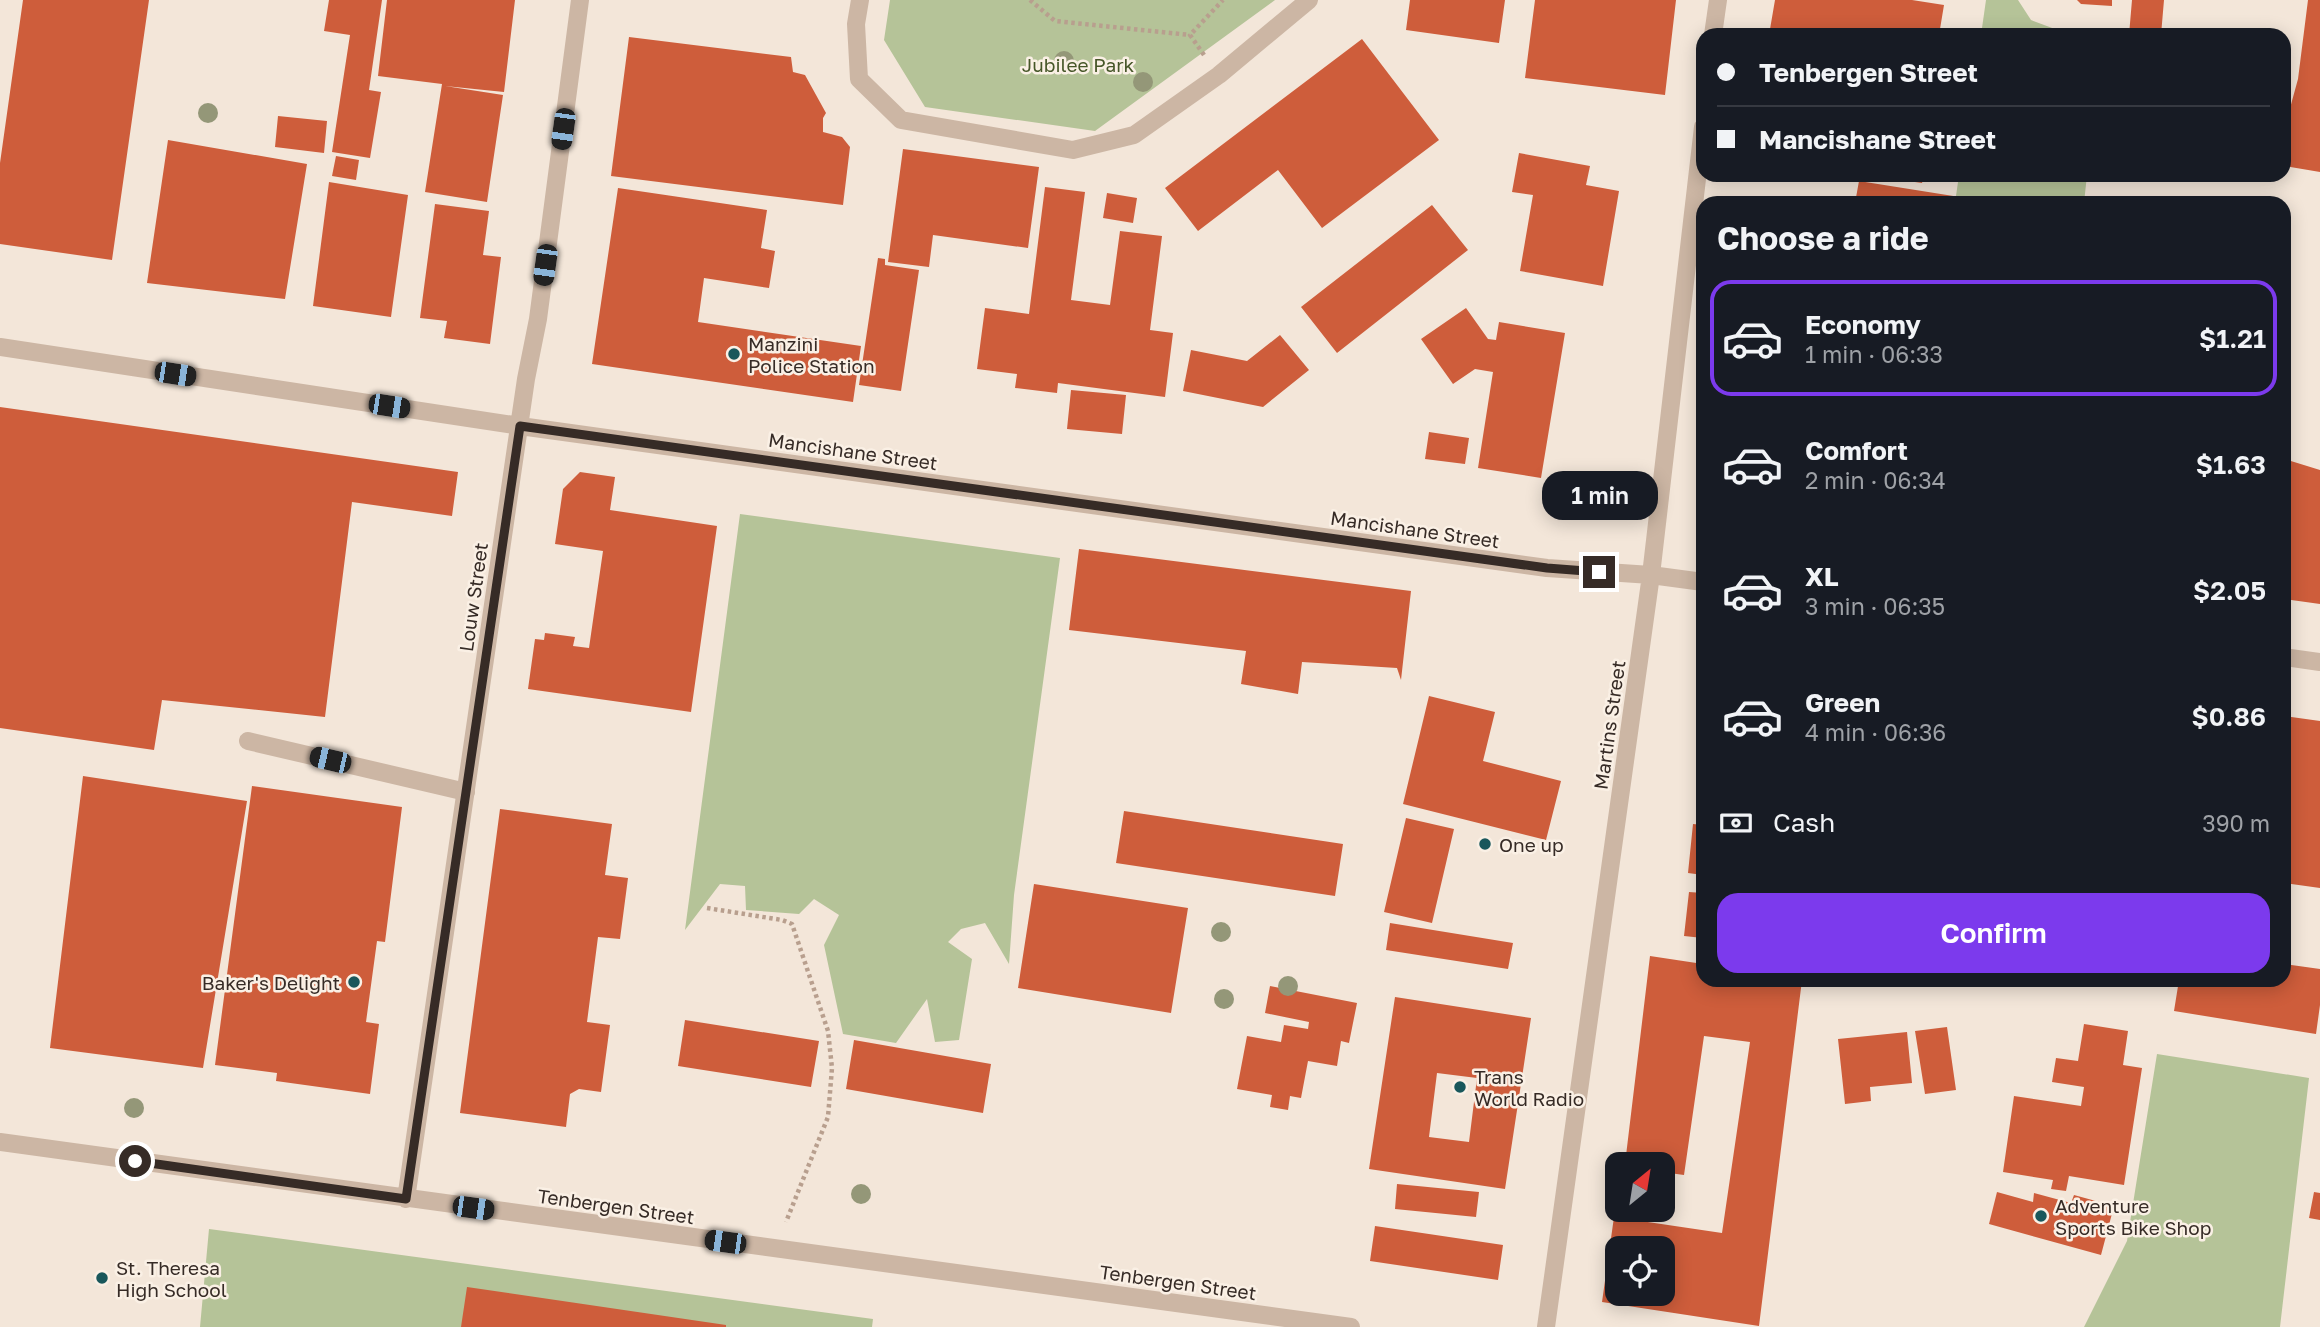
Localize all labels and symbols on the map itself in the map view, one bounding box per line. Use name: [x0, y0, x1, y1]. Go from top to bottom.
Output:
park label: Jubilee Park: [1022, 53, 1135, 76]
car: [550, 107, 577, 151]
car: [532, 243, 559, 287]
place label: Manzini Police Station: [748, 332, 875, 377]
marker: Manzini Police Station: [726, 346, 742, 362]
car: [153, 360, 198, 388]
car: [367, 392, 412, 420]
street label: Mancishane Street: [767, 428, 939, 474]
callout: 1 min: [1541, 470, 1657, 520]
street label: Mancishane Street: [1329, 506, 1501, 552]
street label: Louw Street: [454, 541, 492, 653]
route end: [1583, 556, 1615, 588]
street label: Martins Street: [1589, 659, 1629, 791]
car: [308, 745, 353, 775]
place label: One up: [1499, 833, 1564, 856]
marker: One up: [1477, 836, 1493, 852]
place label: Baker's Delight: [202, 971, 340, 994]
marker: Baker's Delight: [346, 974, 362, 990]
place label: Trans World Radio: [1474, 1065, 1584, 1110]
marker: Trans World Radio: [1452, 1079, 1468, 1095]
route start: [119, 1145, 151, 1177]
north arrow: [1605, 1152, 1675, 1222]
street label: Tenbergen Street: [536, 1184, 696, 1228]
place label: Adventure Sports Bike Shop: [2055, 1194, 2211, 1239]
car: [451, 1195, 496, 1221]
marker: Adventure Sports Bike Shop: [2033, 1208, 2049, 1224]
car: [703, 1229, 748, 1255]
place label: St. Theresa High School: [116, 1256, 227, 1301]
street label: Tenbergen Street: [1098, 1260, 1258, 1304]
marker: St. Theresa High School: [94, 1270, 110, 1286]

